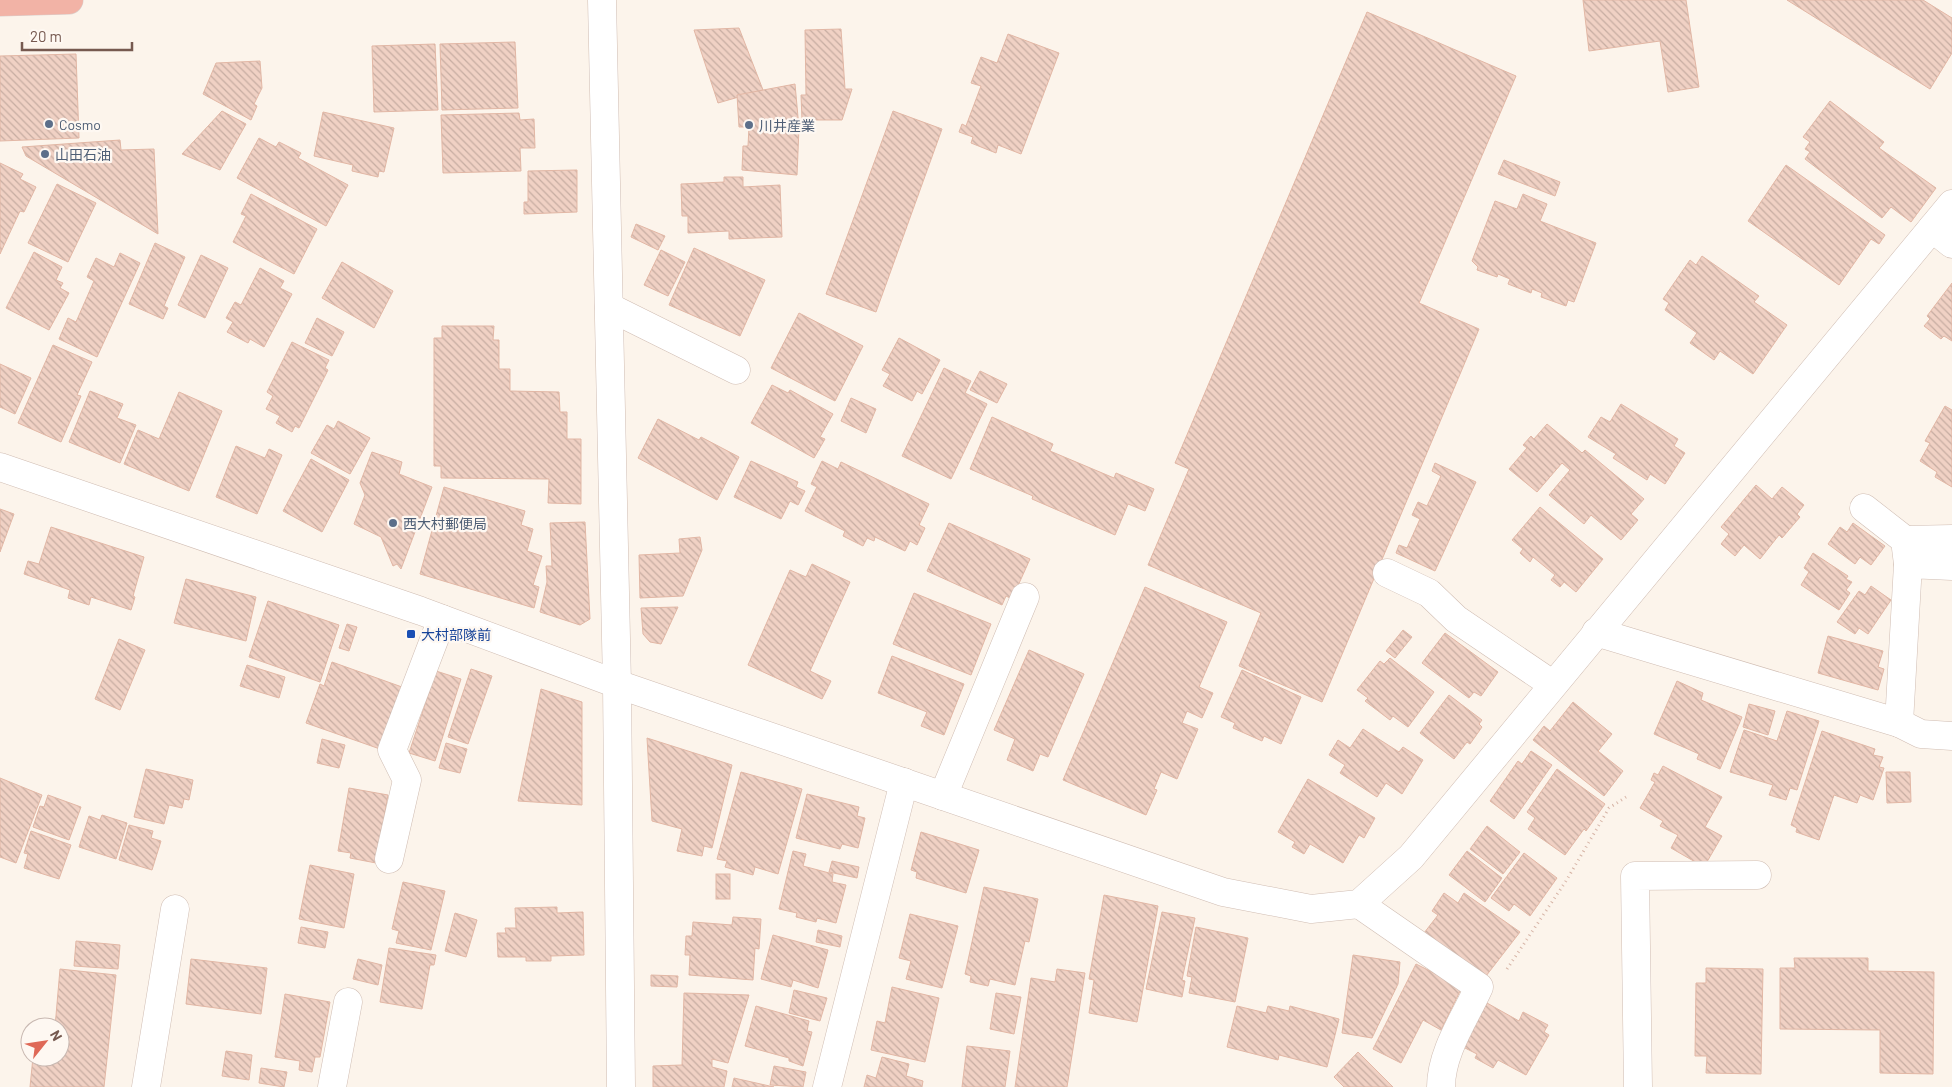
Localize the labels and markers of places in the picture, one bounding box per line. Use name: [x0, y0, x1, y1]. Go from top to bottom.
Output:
place label: Cosmo: [59, 116, 101, 133]
place label: 川井産業: [759, 117, 815, 134]
marker: Cosmo: [43, 118, 55, 130]
marker: 川井産業: [743, 119, 755, 131]
place label: 山田石油: [55, 146, 111, 163]
marker: 山田石油: [39, 148, 51, 160]
place label: 西大村郵便局: [403, 515, 487, 532]
marker: 西大村郵便局: [387, 517, 399, 529]
place label: 大村部隊前: [421, 626, 491, 643]
marker: 大村部隊前: [405, 628, 417, 640]

